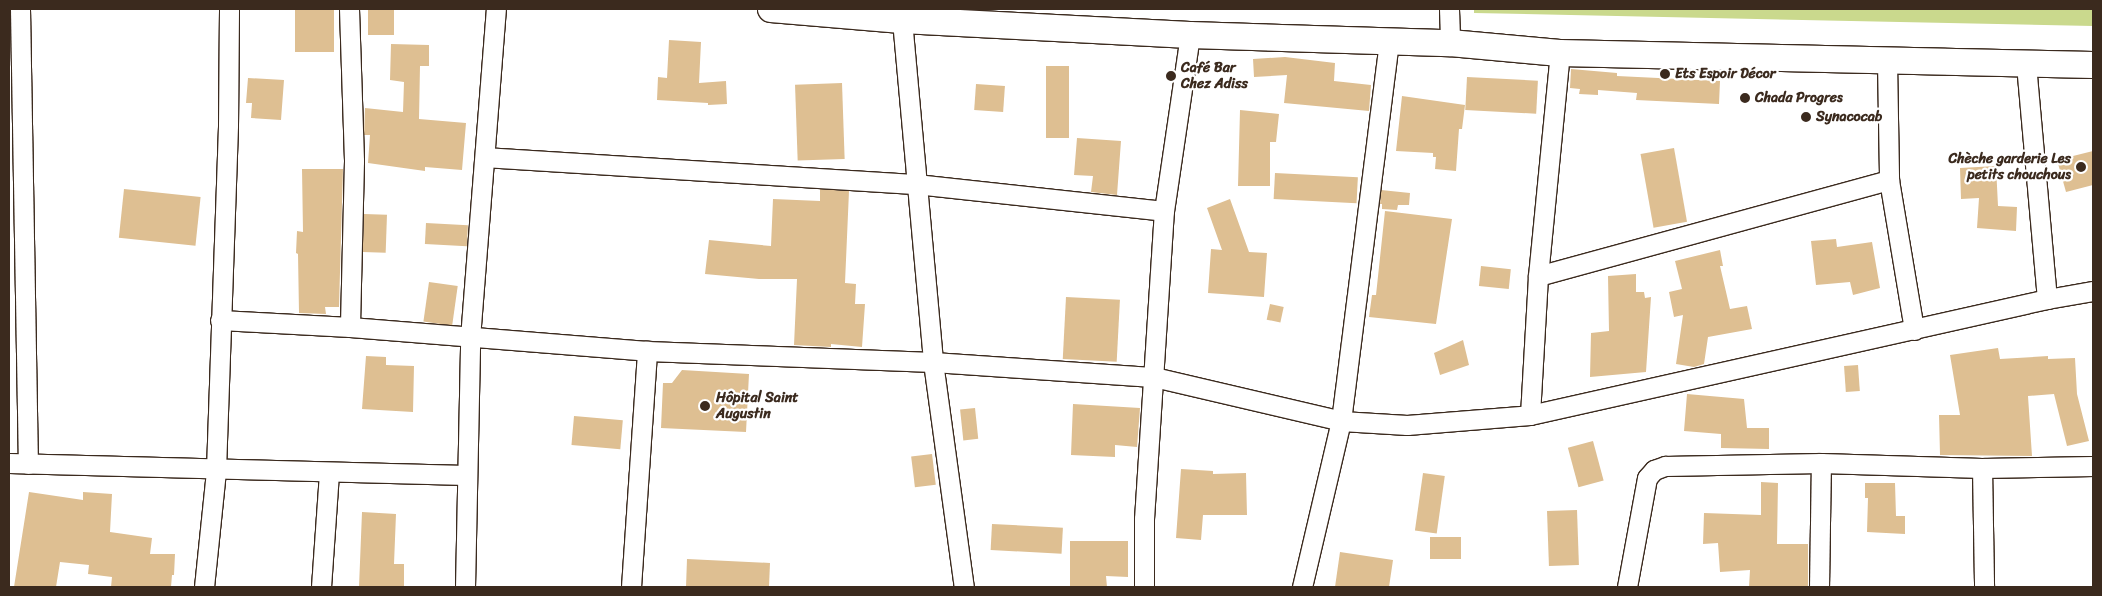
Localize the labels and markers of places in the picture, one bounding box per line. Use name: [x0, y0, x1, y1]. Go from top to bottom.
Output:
place label: Café Bar Chez Adiss: [1181, 60, 1247, 92]
place label: Ets Espoir Décor: [1675, 66, 1776, 82]
marker: Ets Espoir Décor: [1659, 68, 1671, 80]
marker: Café Bar Chez Adiss: [1165, 70, 1177, 82]
place label: Chada Progres: [1755, 90, 1844, 106]
marker: Chada Progres: [1739, 92, 1751, 104]
place label: Synacocab: [1816, 109, 1882, 125]
marker: Synacocab: [1800, 111, 1812, 123]
place label: Chèche garderie Les petits chouchous: [1948, 151, 2071, 184]
marker: Chèche garderie Les petits chouchous: [2075, 161, 2087, 173]
place label: Hôpital Saint Augustin: [716, 390, 798, 422]
marker: Hôpital Saint Augustin: [698, 399, 712, 413]

